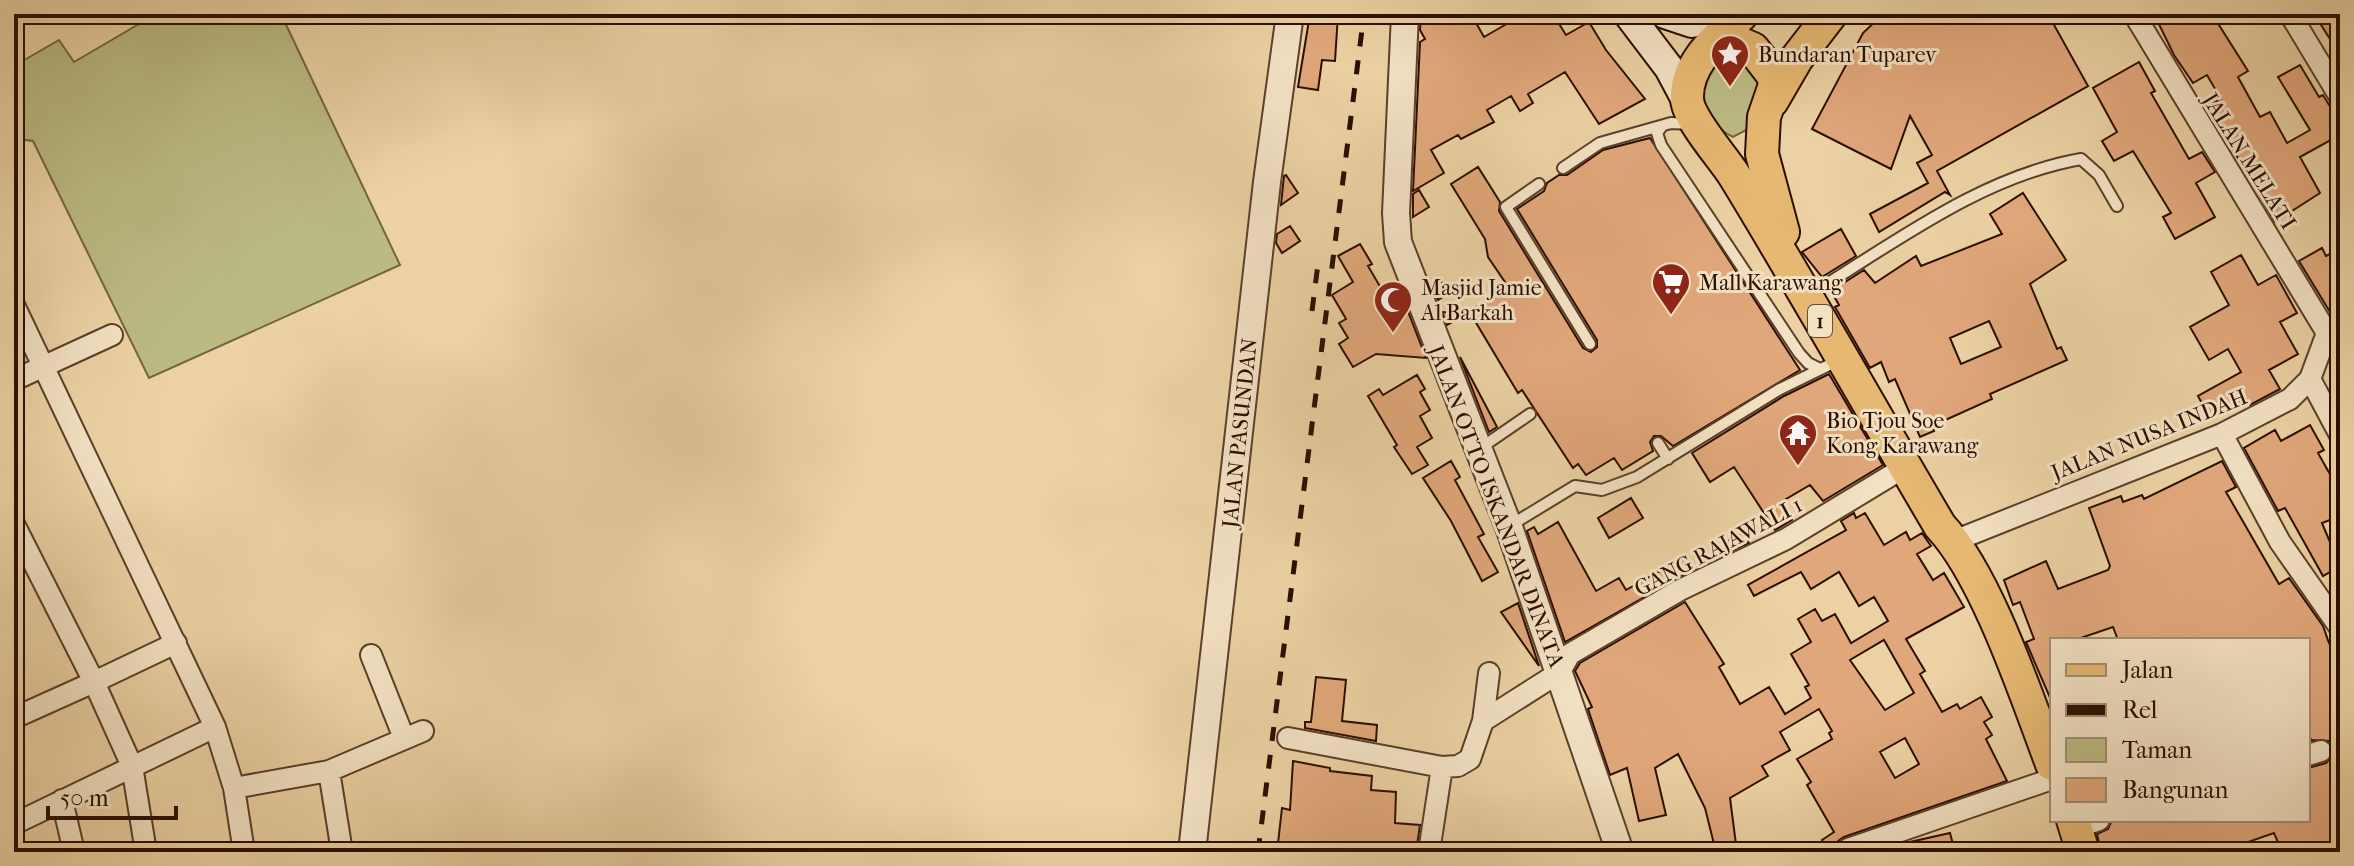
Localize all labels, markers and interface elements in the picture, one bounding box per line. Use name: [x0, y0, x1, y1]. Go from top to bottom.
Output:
place icon: Bundaran Tuparev: [1709, 33, 1751, 88]
place label: Bundaran Tuparev: [1758, 42, 1937, 68]
street label: JALAN MELATI: [2196, 87, 2302, 235]
supermarket icon: Mall Karawang: [1650, 261, 1692, 316]
place label: Mall Karawang: [1699, 270, 1843, 296]
place label: Masjid Jamie Al Barkah: [1420, 275, 1542, 326]
mosque icon: Masjid Jamie Al Barkah: [1372, 279, 1414, 334]
road number: 1: [1808, 305, 1832, 337]
street label: JALAN PASUNDAN: [1217, 337, 1263, 531]
street label: JALAN OTTO ISKANDAR DINATA: [1422, 340, 1570, 672]
street label: JALAN NUSA INDAH: [2046, 384, 2251, 487]
place label: Bio Tjou Soe Kong Karawang: [1826, 408, 1978, 459]
temple icon: Bio Tjou Soe Kong Karawang: [1777, 412, 1819, 467]
street label: GANG RAJAWALI 1: [1630, 492, 1807, 602]
legend: [2050, 638, 2310, 822]
text: Jalan: [2120, 656, 2173, 684]
text: Rel: [2122, 696, 2158, 724]
text: Taman: [2122, 736, 2192, 764]
scale bar: [48, 770, 176, 820]
text: Bangunan: [2122, 776, 2228, 804]
text: 50 m: [60, 784, 109, 812]

